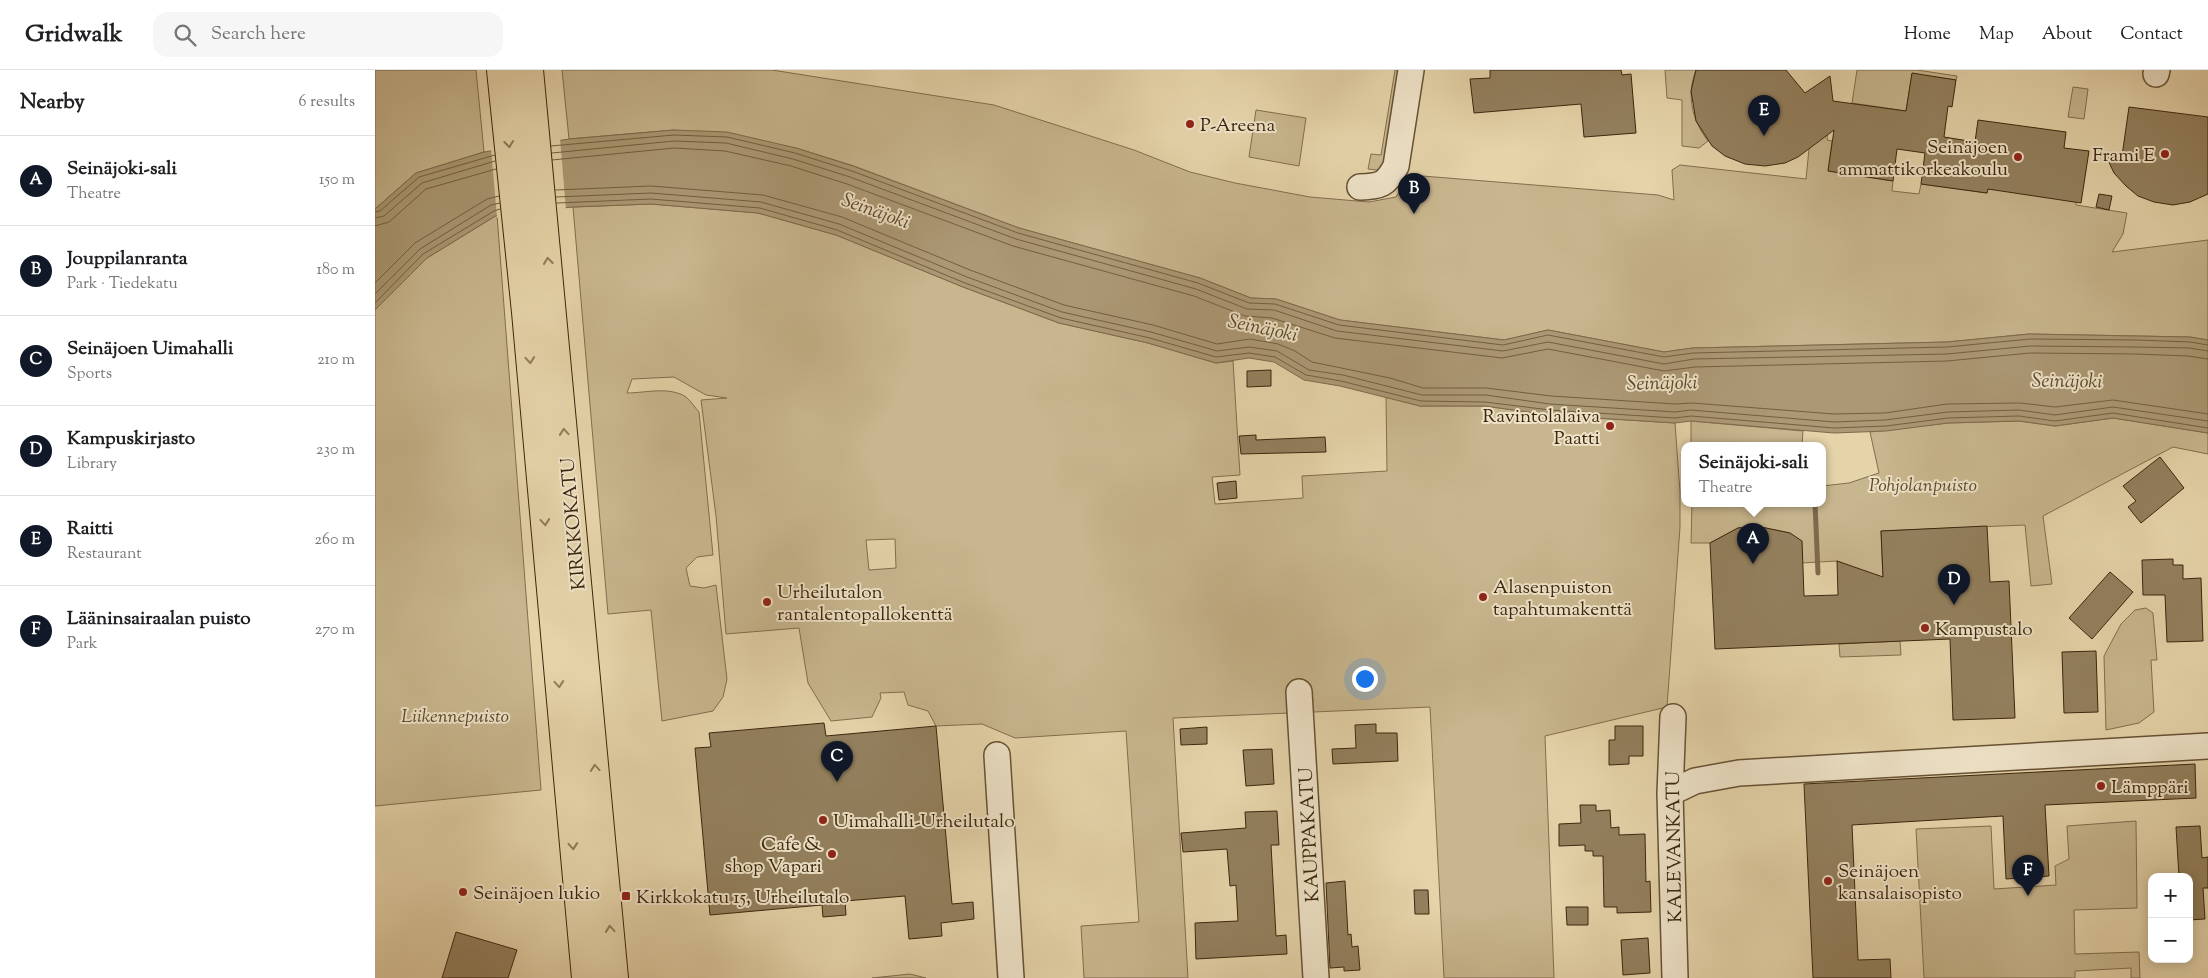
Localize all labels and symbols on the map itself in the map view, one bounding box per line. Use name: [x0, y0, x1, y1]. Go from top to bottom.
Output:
pin: E: [1748, 95, 1780, 136]
place label: P-Areena: [1200, 113, 1276, 140]
marker: P-Areena: [1184, 118, 1196, 130]
place label: Seinäjoen ammattikorkeakoulu: [1838, 135, 2008, 184]
one-way arrow: [503, 140, 514, 148]
place label: Frami E: [2092, 143, 2156, 170]
marker: Frami E: [2159, 148, 2171, 160]
marker: Seinäjoen ammattikorkeakoulu: [2012, 151, 2024, 163]
pin: B: [1398, 173, 1430, 214]
water label: Seinäjoki: [837, 187, 913, 238]
one-way arrow: [543, 257, 554, 265]
water label: Seinäjoki: [1225, 308, 1300, 351]
one-way arrow: [525, 357, 536, 365]
water label: Seinäjoki: [2031, 367, 2103, 398]
water label: Seinäjoki: [1626, 369, 1698, 400]
place label: Ravintolalaiva Paatti: [1483, 404, 1600, 453]
marker: Ravintolalaiva Paatti: [1604, 420, 1616, 432]
one-way arrow: [559, 427, 570, 435]
street label: KIRKKOKATU: [555, 456, 594, 591]
park label: Pohjolanpuisto: [1869, 473, 1977, 500]
one-way arrow: [539, 519, 550, 527]
pin: A: [1737, 523, 1769, 564]
pin: D: [1938, 564, 1970, 605]
place label: Alasenpuiston tapahtumakenttä: [1493, 575, 1632, 624]
place label: Urheilutalon rantalentopallokenttä: [777, 580, 953, 629]
marker: Alasenpuiston tapahtumakenttä: [1477, 591, 1489, 603]
marker: Urheilutalon rantalentopallokenttä: [761, 596, 773, 608]
place label: Kampustalo: [1935, 617, 2033, 644]
marker: Kampustalo: [1919, 622, 1931, 634]
your location: [1352, 666, 1378, 692]
one-way arrow: [553, 680, 564, 688]
park label: Liikennepuisto: [401, 704, 509, 731]
pin: C: [821, 741, 853, 782]
one-way arrow: [589, 763, 600, 771]
street label: KAUPPAKATU: [1293, 766, 1328, 903]
street label: KALEVANKATU: [1661, 770, 1690, 923]
place label: Lämppäri: [2111, 775, 2189, 802]
marker: Lämppäri: [2095, 780, 2107, 792]
place label: Uimahalli-Urheilutalo: [833, 809, 1015, 836]
marker: Uimahalli-Urheilutalo: [817, 814, 829, 826]
place label: Cafe & shop Vapari: [724, 832, 822, 881]
one-way arrow: [568, 842, 579, 850]
marker: Cafe & shop Vapari: [826, 848, 838, 860]
pin: F: [2012, 855, 2044, 896]
place label: Seinäjoen kansalaisopisto: [1838, 859, 1962, 908]
marker: Seinäjoen kansalaisopisto: [1822, 875, 1834, 887]
place label: Seinäjoen lukio: [473, 881, 600, 908]
place label: Kirkkokatu 15, Urheilutalo: [636, 885, 849, 912]
marker: Seinäjoen lukio: [457, 886, 469, 898]
marker: Kirkkokatu 15, Urheilutalo: [620, 890, 632, 902]
one-way arrow: [605, 925, 616, 933]

